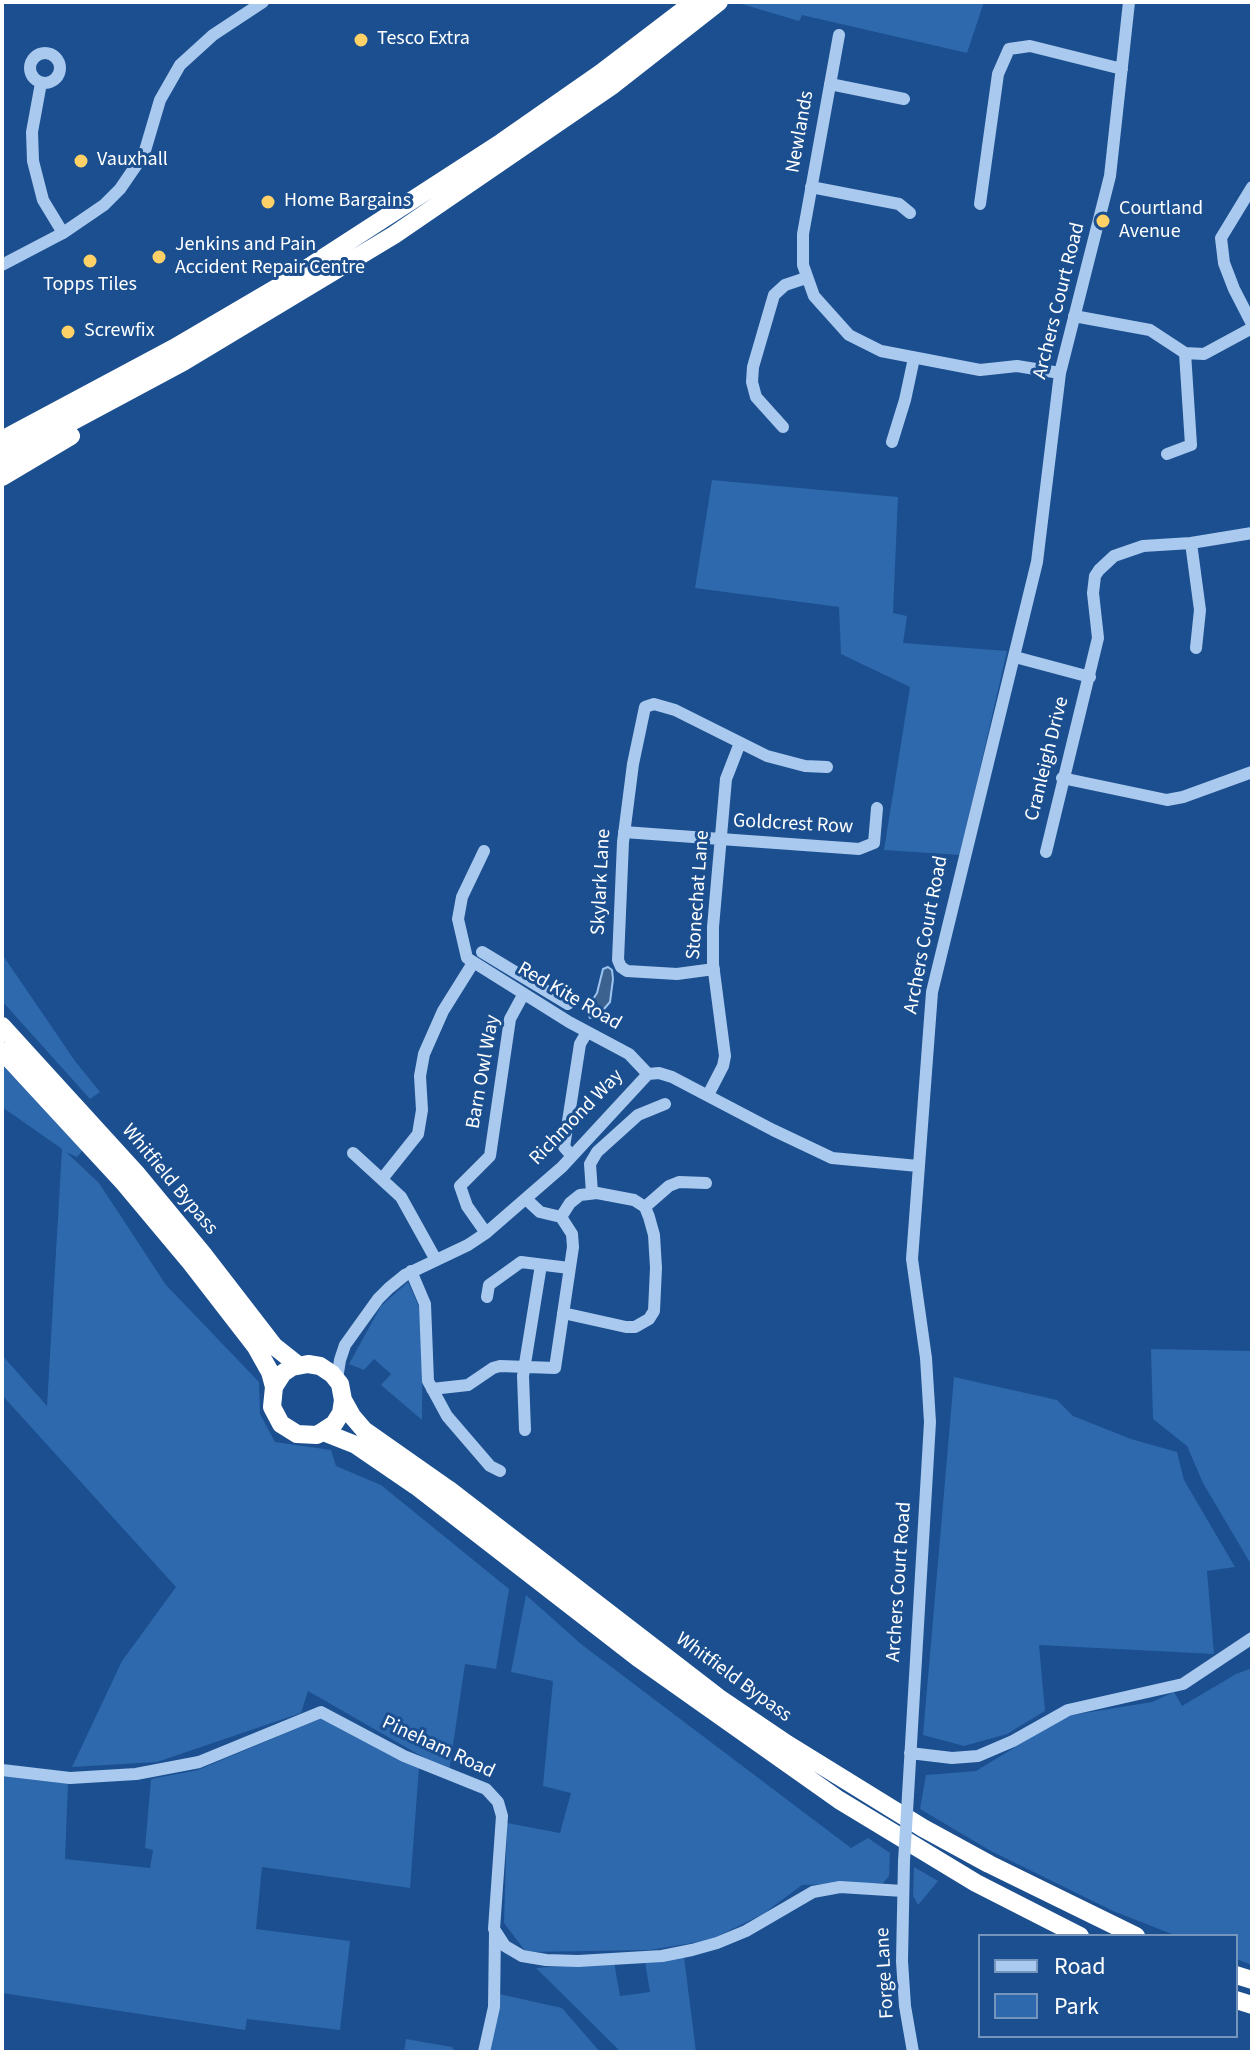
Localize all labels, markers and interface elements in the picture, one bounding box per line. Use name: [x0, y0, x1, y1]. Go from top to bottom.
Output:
place label: Tesco Extra: [377, 28, 470, 52]
marker: Tesco Extra: [352, 31, 370, 49]
street label: Newlands: [782, 89, 820, 175]
place label: Vauxhall: [97, 149, 168, 173]
marker: Vauxhall: [72, 152, 90, 170]
place label: Home Bargains: [284, 190, 411, 214]
marker: Home Bargains: [259, 193, 277, 211]
place label: Courtland Avenue: [1119, 198, 1203, 245]
marker: Courtland Avenue: [1094, 212, 1112, 230]
street label: Archers Court Road: [1029, 220, 1091, 382]
place label: Jenkins and Pain Accident Repair Centre: [175, 234, 365, 281]
marker: Jenkins and Pain Accident Repair Centre: [150, 248, 168, 266]
marker: Topps Tiles: [81, 252, 99, 270]
place label: Topps Tiles: [43, 274, 137, 298]
place label: Screwfix: [84, 320, 155, 344]
marker: Screwfix: [59, 323, 77, 341]
street label: Cranleigh Drive: [1021, 694, 1075, 824]
street label: Goldcrest Row: [732, 810, 854, 840]
street label: Skylark Lane: [587, 828, 617, 936]
street label: Stonechat Lane: [683, 830, 715, 960]
street label: Archers Court Road: [900, 854, 954, 1016]
street label: Red Kite Road: [513, 958, 625, 1036]
street label: Barn Owl Way: [462, 1013, 506, 1131]
street label: Richmond Way: [525, 1065, 629, 1171]
street label: Whitfield Bypass: [116, 1120, 222, 1240]
street label: Archers Court Road: [882, 1501, 918, 1663]
street label: Whitfield Bypass: [670, 1628, 796, 1728]
street label: Pineham Road: [378, 1711, 498, 1785]
street label: Forge Lane: [872, 1927, 900, 2019]
legend: [978, 1934, 1238, 2038]
text: Road: [1054, 1949, 1106, 1984]
text: Park: [1054, 1989, 1099, 2024]

